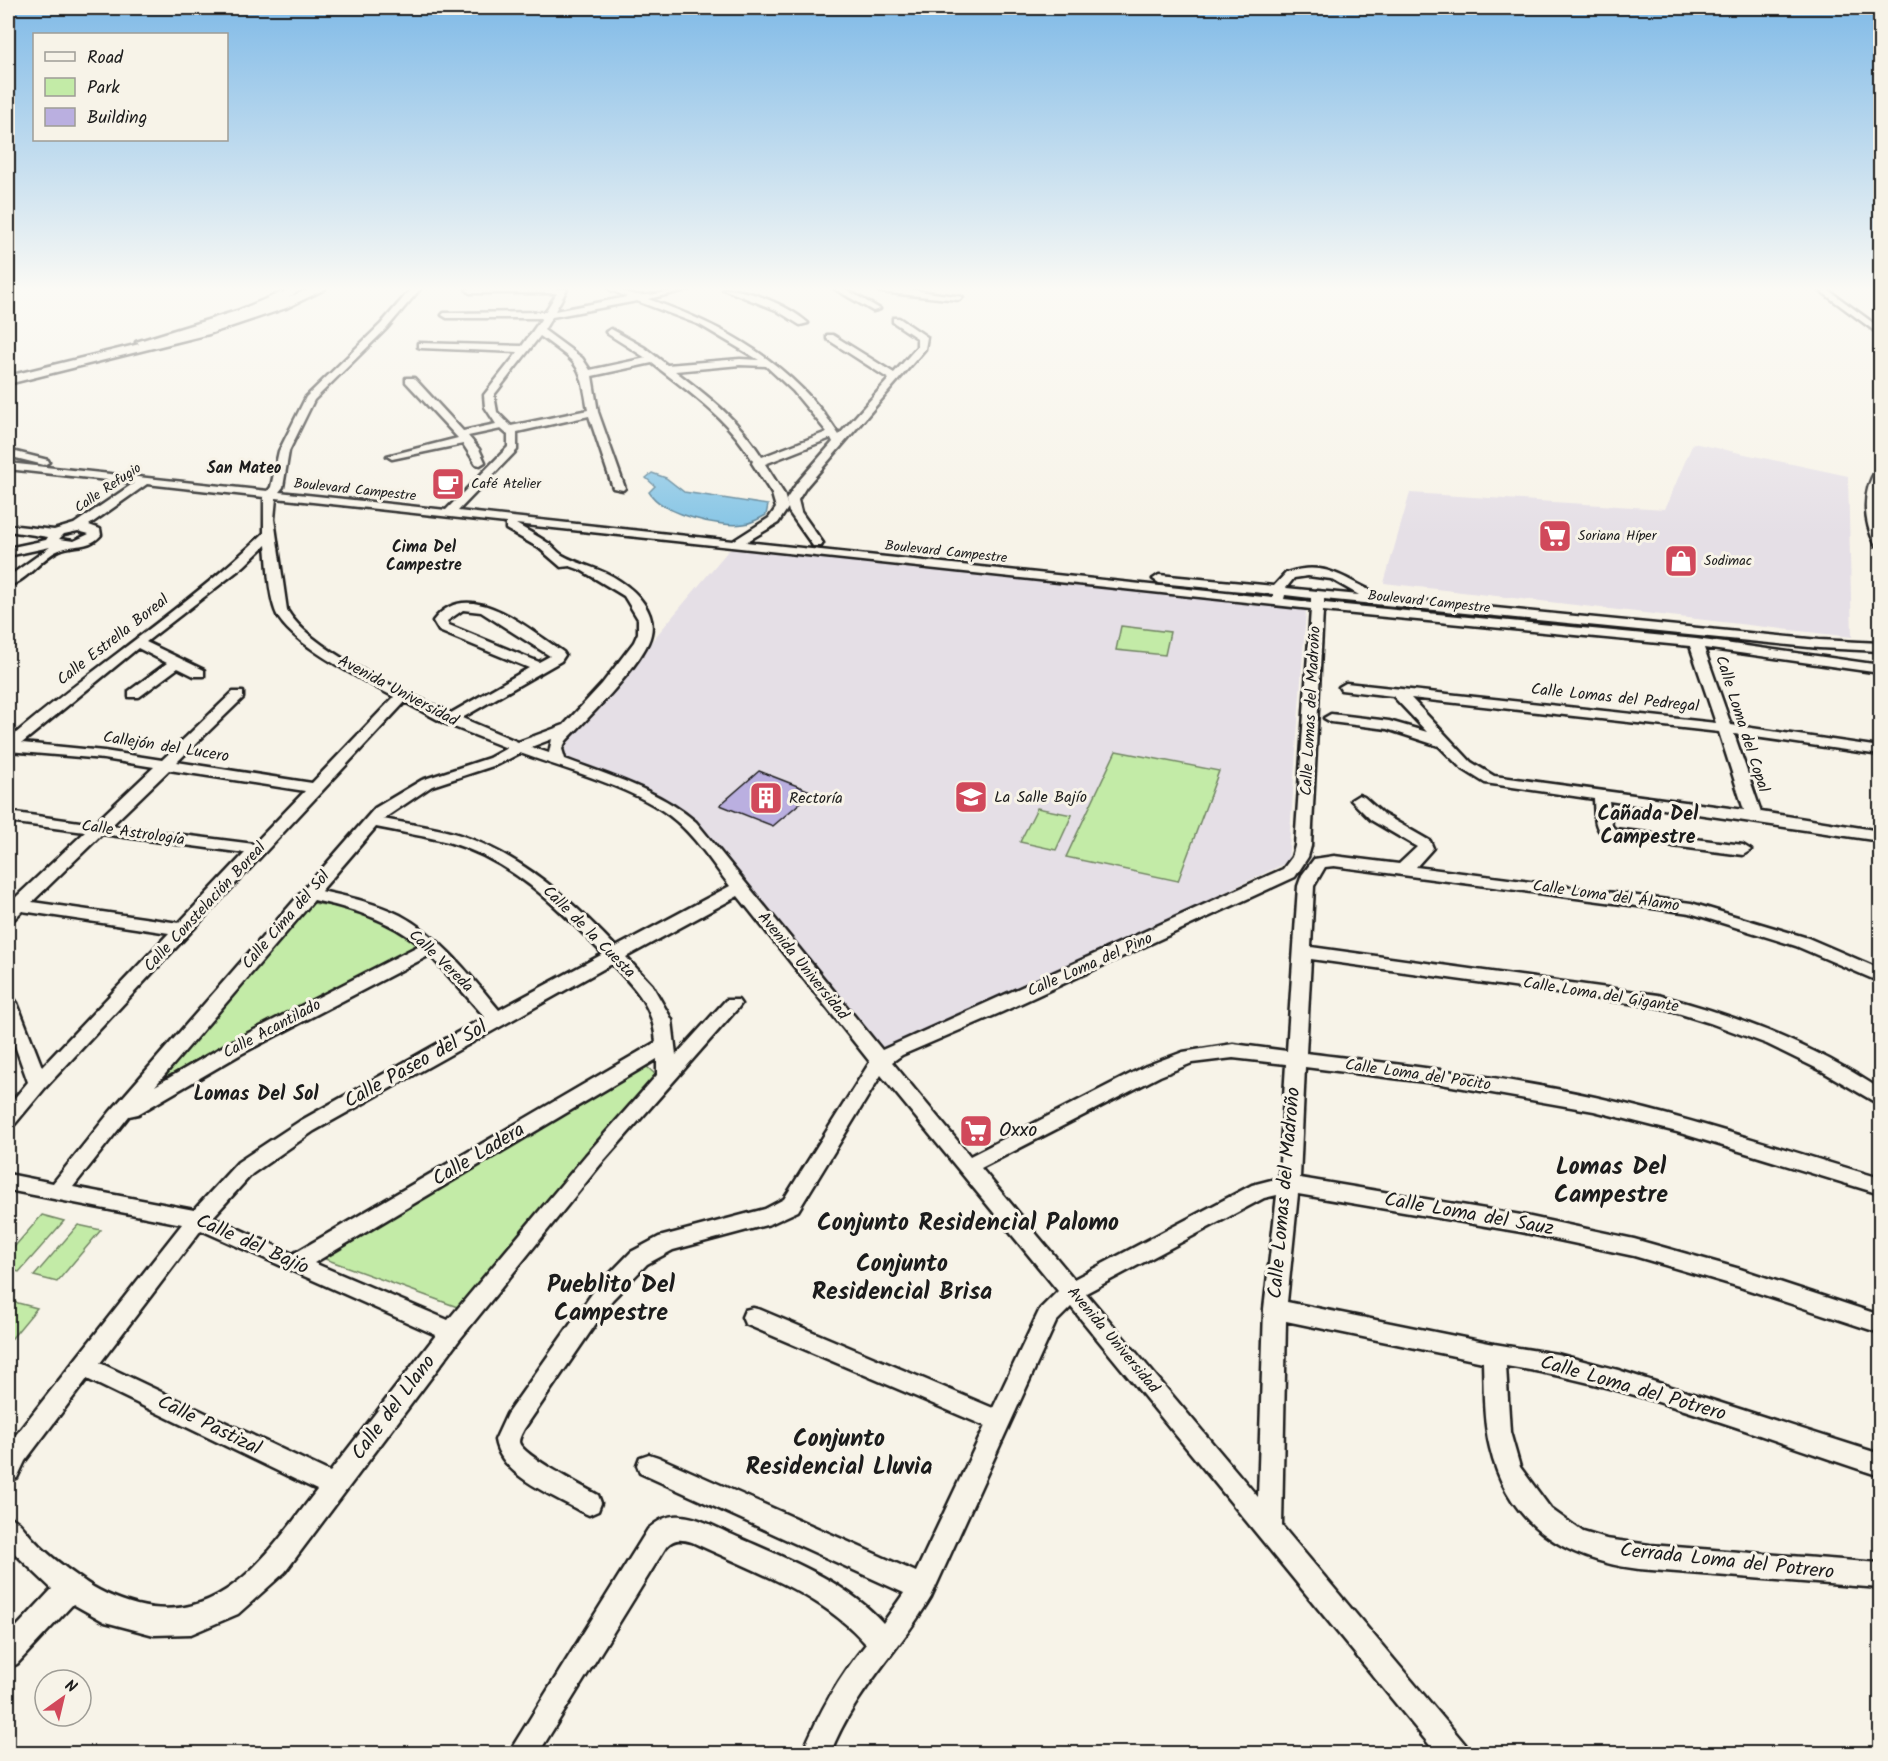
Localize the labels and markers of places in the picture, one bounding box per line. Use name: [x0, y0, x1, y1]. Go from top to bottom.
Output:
cafe icon: Café Atelier: [430, 466, 466, 502]
place label: Café Atelier: [471, 473, 542, 495]
supermarket icon: Soriana Híper: [1537, 518, 1573, 554]
place label: Soriana Híper: [1578, 525, 1658, 547]
shop icon: Sodimac: [1663, 543, 1699, 579]
place label: Sodimac: [1704, 550, 1752, 572]
school or university icon: La Salle Bajío: [953, 779, 989, 815]
building icon: Rectoría: [748, 780, 784, 816]
place label: La Salle Bajío: [994, 785, 1087, 810]
place label: Rectoría: [789, 786, 843, 811]
supermarket icon: Oxxo: [958, 1113, 994, 1149]
place label: Oxxo: [999, 1115, 1037, 1147]

